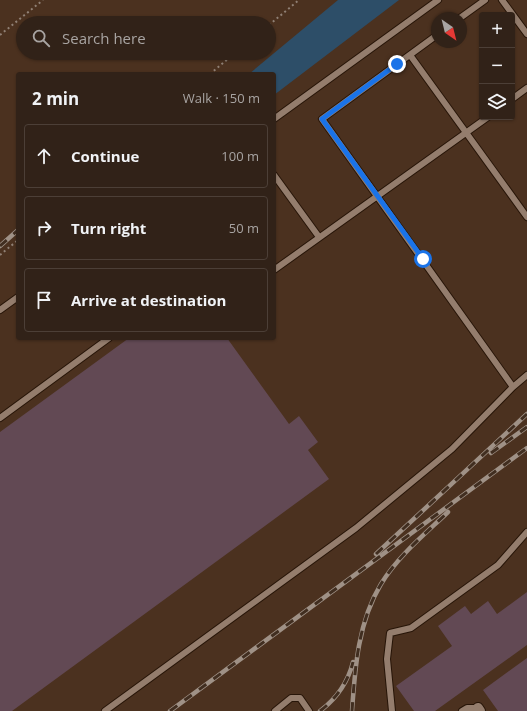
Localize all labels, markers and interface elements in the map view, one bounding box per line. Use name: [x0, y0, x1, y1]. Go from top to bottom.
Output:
north arrow: [431, 12, 467, 48]
map controls: [479, 12, 515, 120]
button: +: [479, 12, 515, 48]
search box: [16, 16, 276, 60]
icon: search: [30, 27, 52, 49]
text: Search here: [62, 28, 146, 48]
button: −: [479, 48, 515, 84]
route end: [388, 55, 406, 73]
button: layers: [479, 84, 515, 120]
text: 2 min: [32, 87, 79, 110]
text: Walk · 150 m: [183, 89, 260, 107]
icon: ahead: [33, 145, 55, 167]
text: Continue: [71, 146, 139, 166]
text: 100 m: [221, 147, 259, 165]
icon: right: [33, 217, 55, 239]
text: Turn right: [71, 218, 146, 238]
text: 50 m: [229, 219, 259, 237]
route start: [414, 250, 432, 268]
icon: arrive: [33, 289, 55, 311]
text: Arrive at destination: [71, 290, 226, 310]

